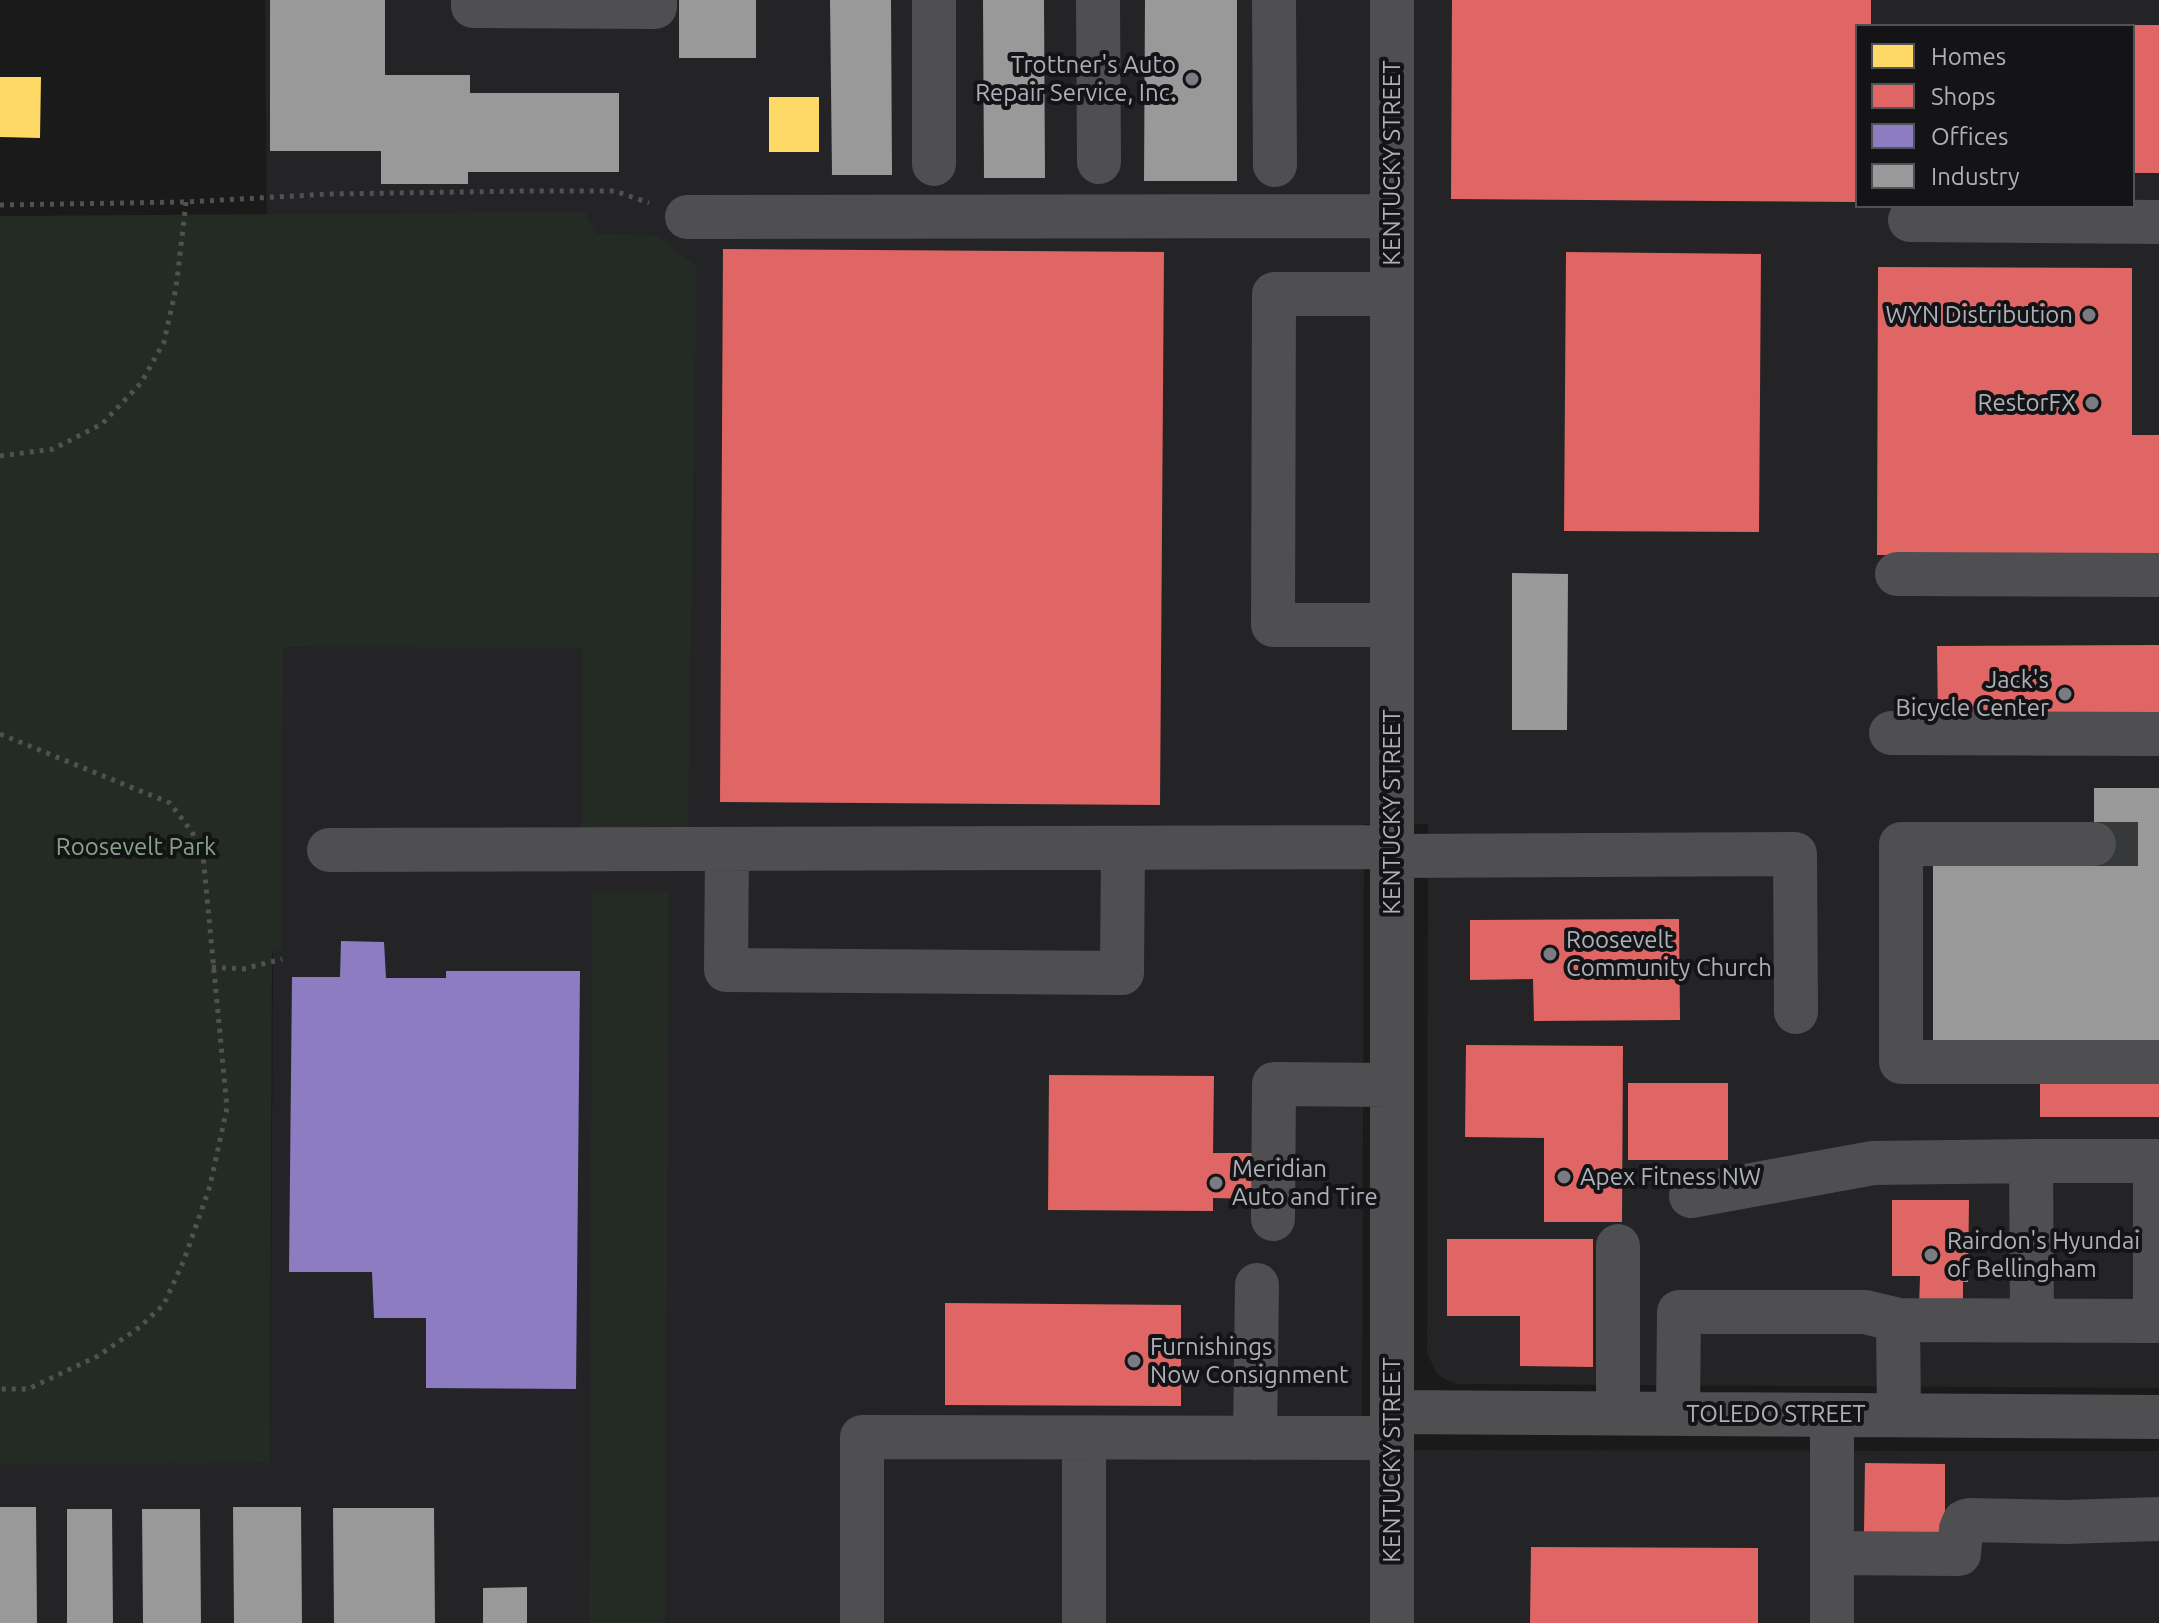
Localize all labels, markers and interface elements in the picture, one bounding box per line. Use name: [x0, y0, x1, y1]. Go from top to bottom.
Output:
legend: [1855, 24, 2135, 208]
text: Homes: [1931, 43, 2006, 70]
place label: Trottner's Auto Repair Service, Inc.: [975, 51, 1176, 107]
street label: KENTUCKY STREET: [1378, 60, 1406, 266]
marker: Trottner's Auto Repair Service, Inc.: [1183, 70, 1201, 88]
text: Shops: [1931, 83, 1996, 110]
text: Offices: [1931, 123, 2009, 150]
text: Industry: [1931, 163, 2020, 190]
place label: WYN Distribution: [1885, 301, 2073, 329]
marker: WYN Distribution: [2080, 306, 2098, 324]
place label: RestorFX: [1977, 389, 2076, 417]
marker: RestorFX: [2083, 394, 2101, 412]
place label: Jack's Bicycle Center: [1895, 666, 2049, 722]
marker: Jack's Bicycle Center: [2056, 685, 2074, 703]
street label: KENTUCKY STREET: [1378, 709, 1406, 915]
park label: Roosevelt Park: [56, 833, 216, 861]
place label: Roosevelt Community Church: [1566, 926, 1772, 982]
marker: Roosevelt Community Church: [1541, 945, 1559, 963]
place label: Meridian Auto and Tire: [1232, 1155, 1378, 1211]
place label: Apex Fitness NW: [1580, 1163, 1761, 1191]
marker: Apex Fitness NW: [1555, 1168, 1573, 1186]
marker: Meridian Auto and Tire: [1207, 1174, 1225, 1192]
place label: Rairdon's Hyundai of Bellingham: [1947, 1227, 2140, 1283]
marker: Rairdon's Hyundai of Bellingham: [1922, 1246, 1940, 1264]
place label: Furnishings Now Consignment: [1150, 1333, 1349, 1389]
marker: Furnishings Now Consignment: [1125, 1352, 1143, 1370]
street label: KENTUCKY STREET: [1378, 1357, 1406, 1563]
street label: TOLEDO STREET: [1686, 1400, 1866, 1428]

